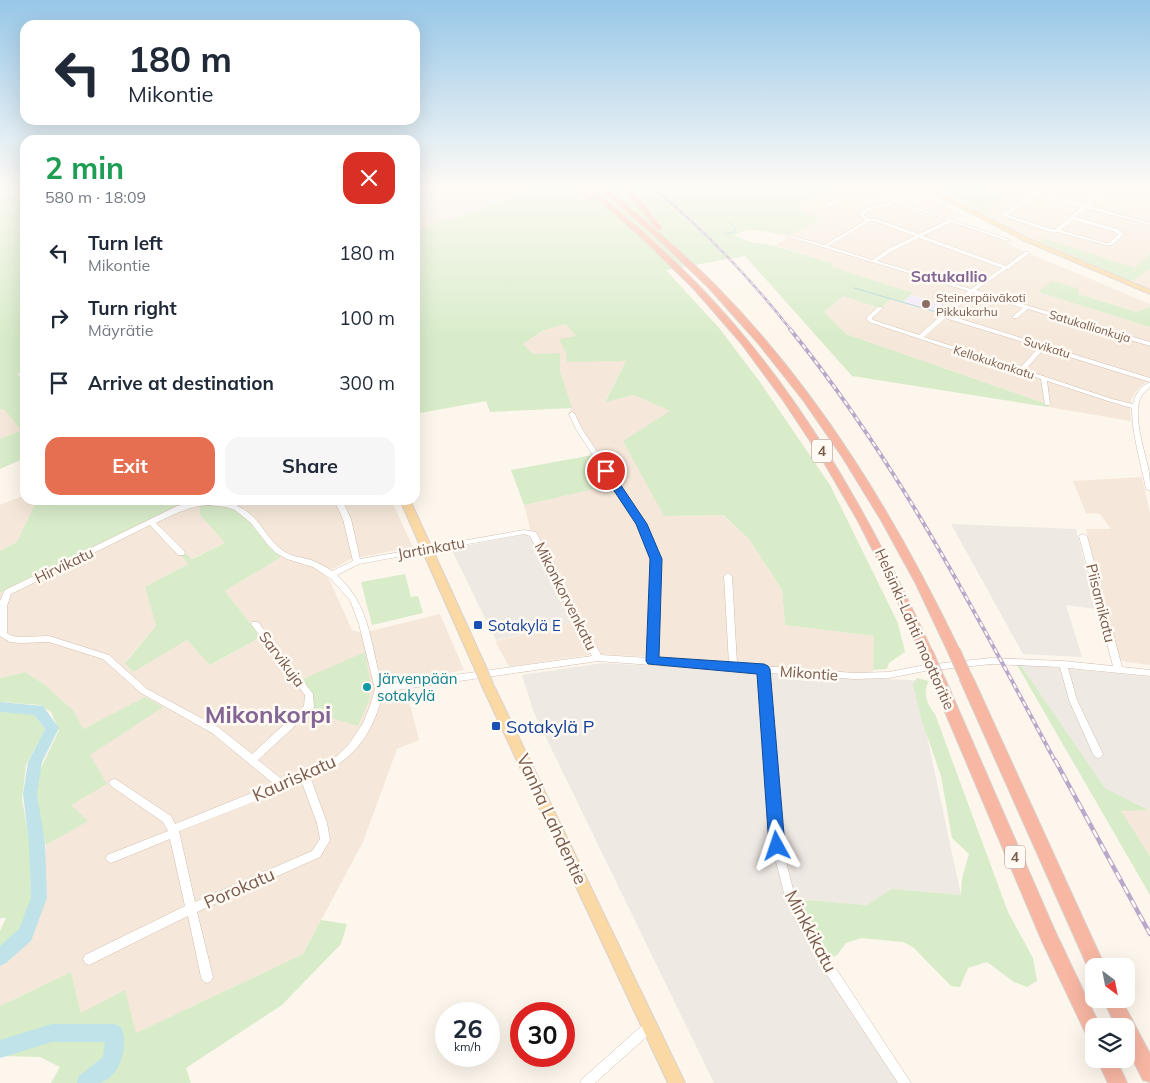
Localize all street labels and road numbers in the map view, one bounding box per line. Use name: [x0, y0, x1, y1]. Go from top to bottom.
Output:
street label: Satukallionkuja: [1047, 306, 1133, 346]
street label: Suvikatu: [1022, 333, 1072, 361]
street label: Kellokukankatu: [952, 342, 1036, 382]
road number: 4: [812, 440, 832, 462]
street label: Jartinkatu: [396, 533, 466, 563]
street label: Mikonkorvenkatu: [531, 539, 601, 653]
street label: Hirvikatu: [32, 543, 96, 587]
street label: Helsinki-Lahti moottoritie: [871, 545, 959, 713]
street label: Piisamikatu: [1082, 562, 1120, 644]
street label: Sarvikuja: [255, 627, 309, 691]
street label: Mikontie: [779, 661, 839, 685]
street label: Kauriskatu: [249, 749, 339, 807]
street label: Vanha Lahdentie: [512, 750, 592, 888]
road number: 4: [1005, 846, 1025, 869]
street label: Porokatu: [200, 862, 278, 914]
street label: Minkkikatu: [780, 886, 842, 976]

